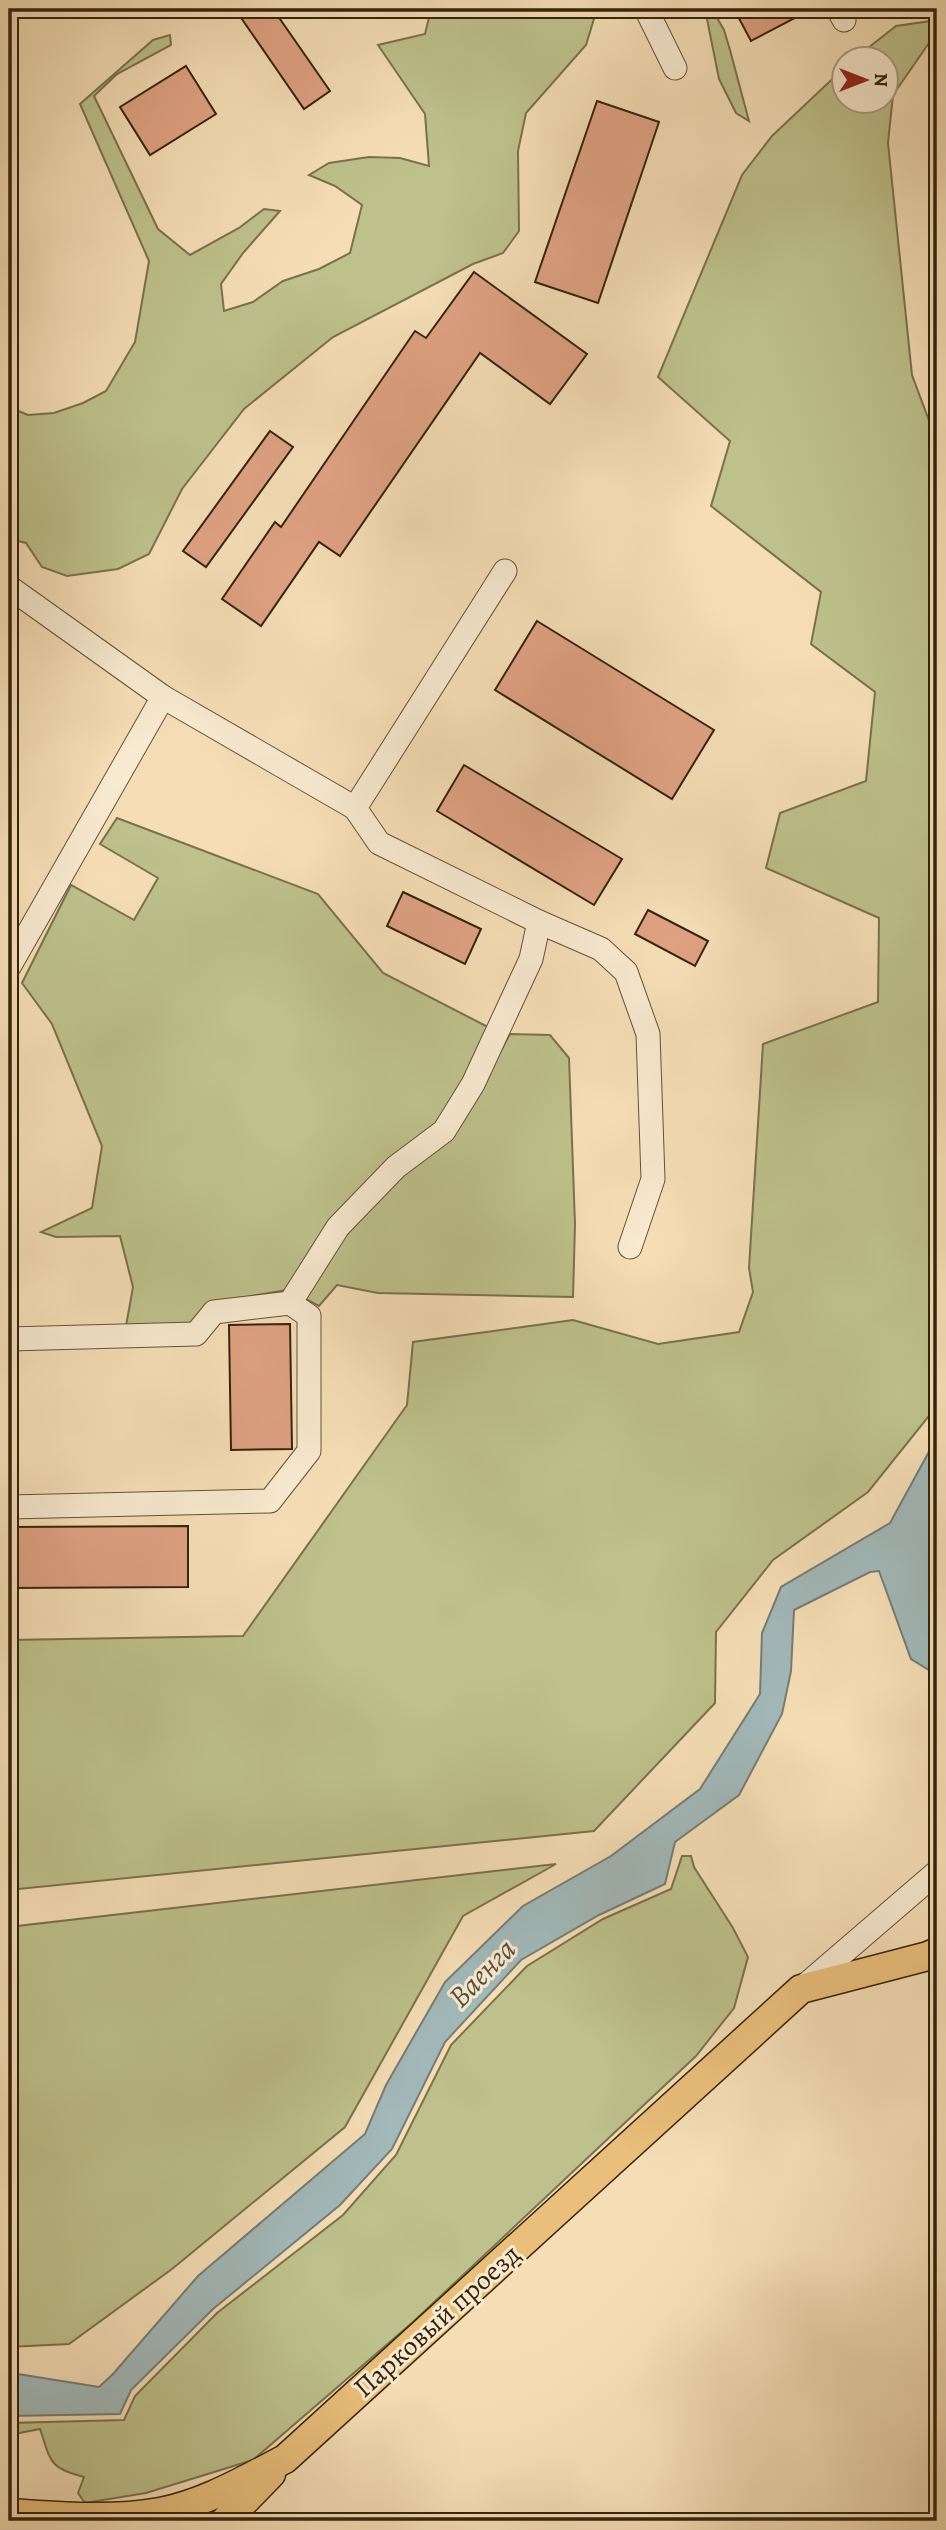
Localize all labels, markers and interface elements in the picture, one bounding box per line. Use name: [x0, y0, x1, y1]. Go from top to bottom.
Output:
north arrow: [830, 46, 900, 116]
text: N: [868, 73, 894, 87]
water label: Ваенга: [439, 1930, 525, 2016]
street label: Парковый проезд: [345, 2236, 529, 2406]

